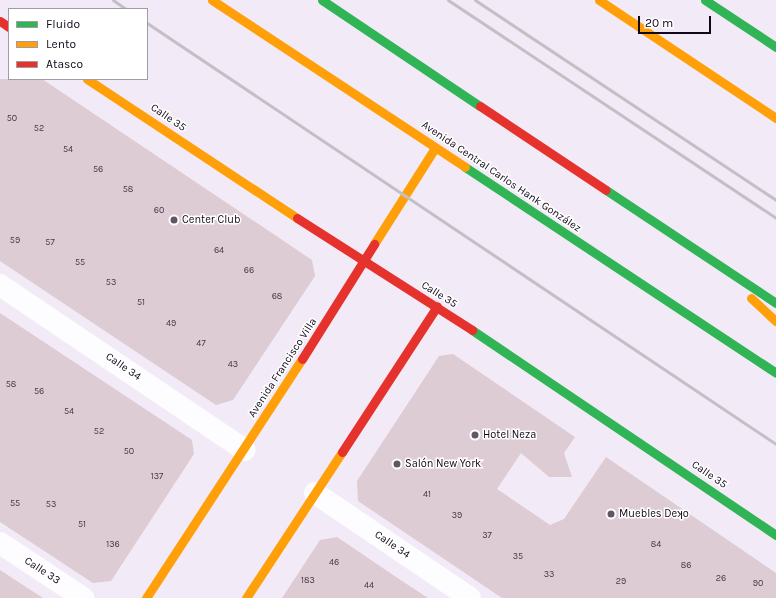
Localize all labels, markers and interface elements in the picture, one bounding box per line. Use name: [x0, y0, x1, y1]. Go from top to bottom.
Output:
legend: [8, 8, 148, 80]
scale bar: [640, 8, 713, 34]
text: 20 m: [645, 16, 673, 30]
text: Fluido: [46, 17, 80, 31]
text: Lento: [46, 37, 76, 51]
text: Atasco: [46, 57, 83, 71]
street label: Calle 35: [148, 101, 188, 135]
house number: 50: [7, 113, 17, 123]
street label: Avenida Central Carlos Hank González: [419, 119, 583, 235]
house number: 52: [34, 123, 44, 133]
house number: 54: [63, 144, 73, 154]
house number: 56: [93, 164, 103, 174]
house number: 58: [123, 184, 133, 194]
house number: 60: [154, 205, 164, 215]
place label: Center Club: [182, 213, 240, 227]
marker: Center Club: [169, 215, 179, 225]
house number: 59: [10, 235, 20, 245]
house number: 57: [45, 237, 55, 247]
house number: 64: [214, 245, 224, 255]
house number: 55: [75, 257, 85, 267]
house number: 66: [244, 265, 254, 275]
house number: 53: [106, 277, 116, 287]
street label: Calle 35: [419, 279, 459, 311]
house number: 68: [272, 291, 282, 301]
house number: 51: [137, 297, 145, 307]
street label: Avenida Francisco Villa: [246, 316, 320, 420]
house number: 49: [166, 318, 176, 328]
house number: 47: [196, 338, 206, 348]
street label: Calle 34: [103, 350, 143, 384]
house number: 43: [228, 359, 238, 369]
house number: 58: [6, 379, 16, 389]
house number: 56: [34, 386, 44, 396]
house number: 54: [64, 406, 74, 416]
house number: 52: [94, 426, 104, 436]
place label: Hotel Neza: [483, 428, 536, 442]
marker: Hotel Neza: [470, 430, 480, 440]
house number: 50: [124, 446, 134, 456]
place label: Salón New York: [405, 457, 481, 471]
street label: Calle 35: [689, 458, 729, 492]
marker: Salón New York: [392, 459, 402, 469]
house number: 137: [151, 471, 163, 481]
house number: 41: [423, 489, 431, 499]
house number: 55: [10, 498, 20, 508]
house number: 53: [46, 499, 56, 509]
place label: Muebles Deʞo: [619, 507, 689, 521]
marker: Muebles Deʞo: [606, 509, 616, 519]
house number: 39: [452, 510, 462, 520]
house number: 51: [78, 519, 86, 529]
street label: Calle 34: [372, 528, 412, 562]
house number: 37: [482, 530, 492, 540]
house number: 136: [106, 539, 120, 549]
house number: 84: [651, 539, 661, 549]
house number: 35: [513, 551, 523, 561]
street label: Calle 33: [22, 555, 62, 587]
house number: 46: [329, 557, 339, 567]
house number: 86: [681, 560, 691, 570]
house number: 33: [544, 569, 554, 579]
house number: 26: [716, 573, 726, 583]
house number: 183: [301, 575, 315, 585]
house number: 29: [616, 576, 626, 586]
house number: 90: [753, 578, 763, 588]
house number: 44: [364, 580, 374, 590]

